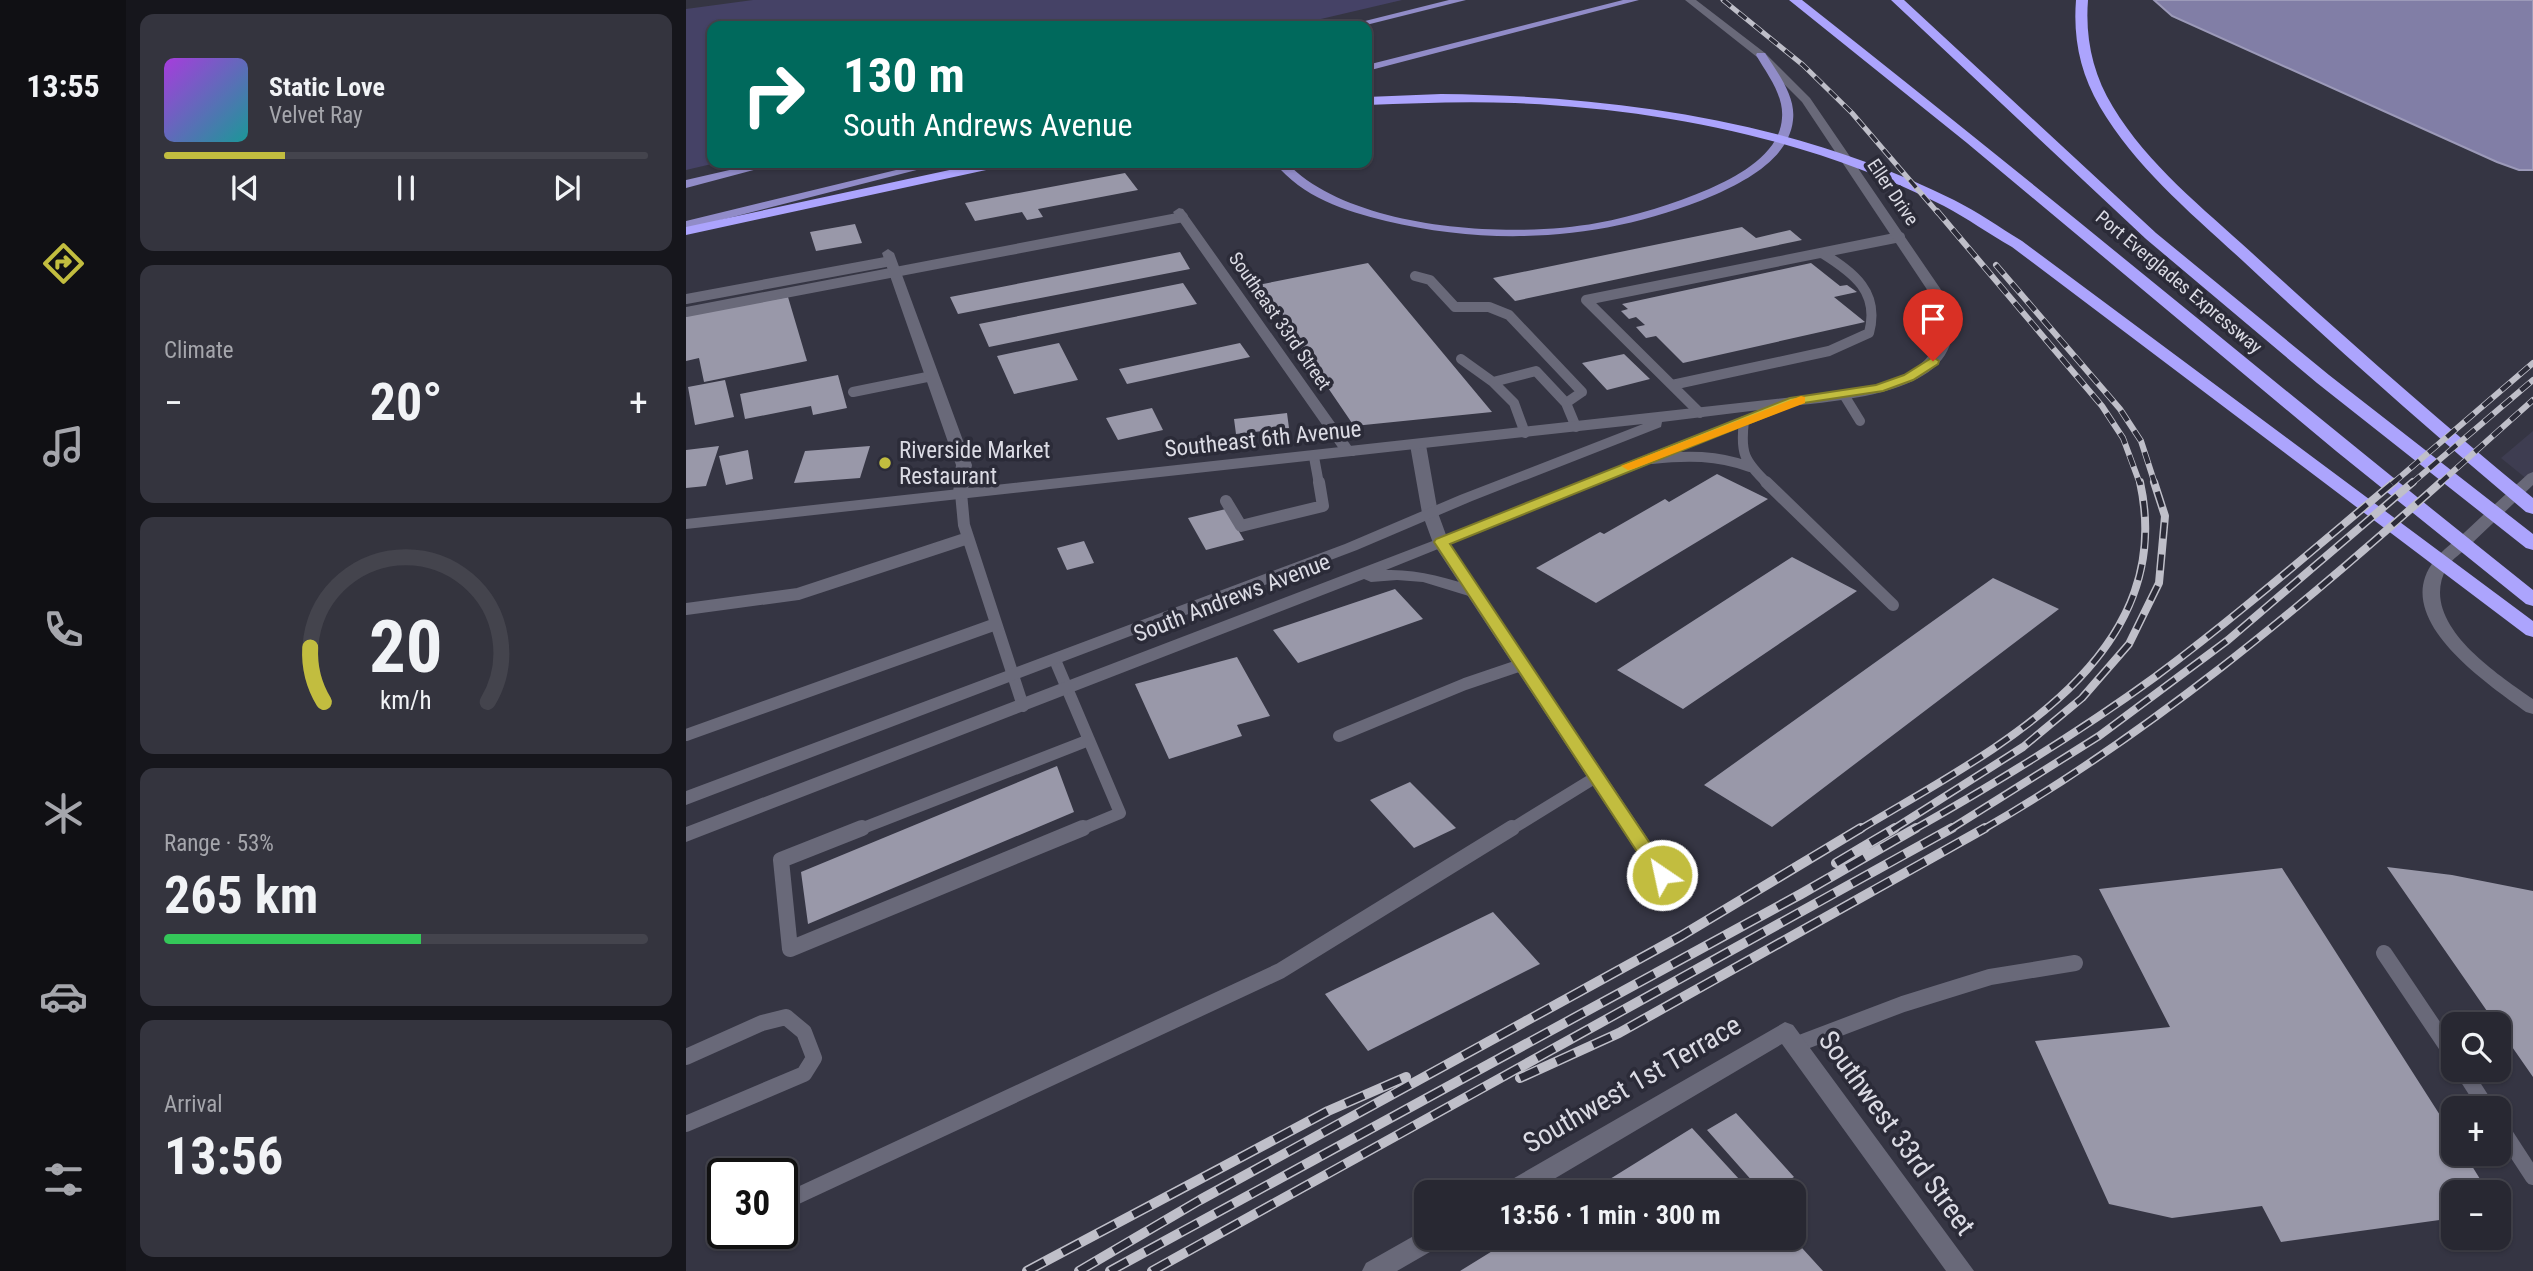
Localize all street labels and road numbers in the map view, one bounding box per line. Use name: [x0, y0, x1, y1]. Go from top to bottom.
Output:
street label: Eller Drive: [1862, 154, 1924, 230]
street label: Port Everglades Expressway: [2091, 206, 2267, 358]
street label: Southeast 33rd Street: [1224, 248, 1336, 394]
street label: Southeast 6th Avenue: [1163, 415, 1363, 463]
street label: South Andrews Avenue: [1130, 548, 1334, 648]
street label: Southwest 1st Terrace: [1517, 1008, 1747, 1160]
street label: Southwest 33rd Street: [1812, 1024, 1982, 1242]

